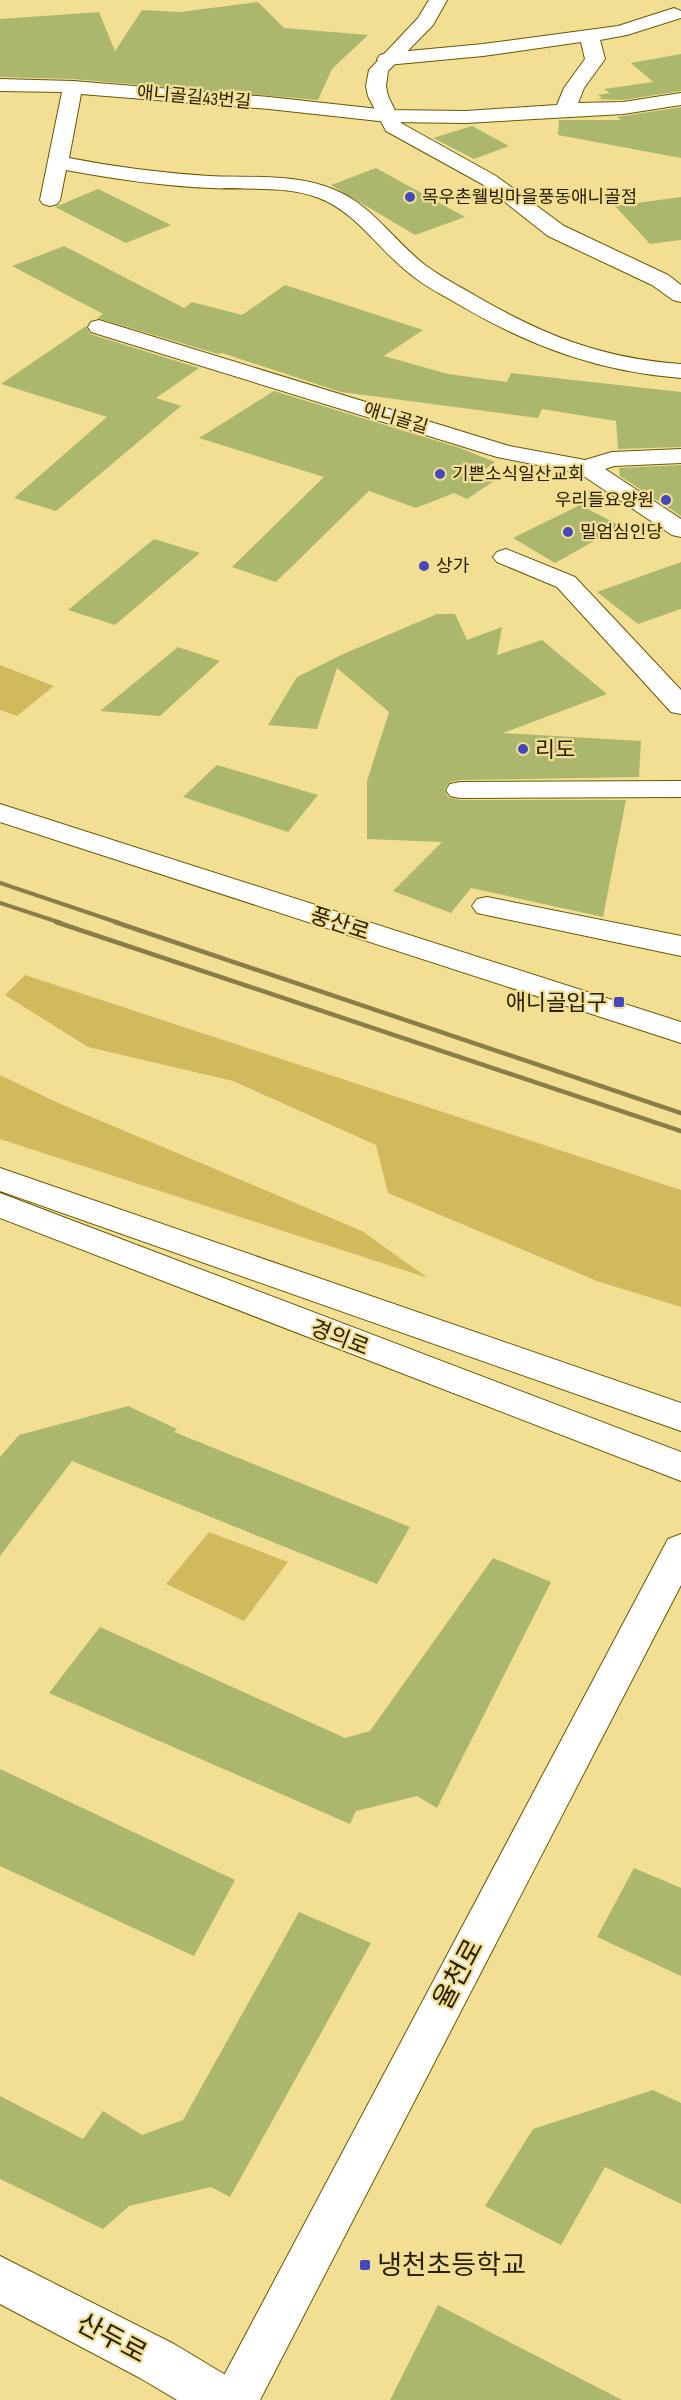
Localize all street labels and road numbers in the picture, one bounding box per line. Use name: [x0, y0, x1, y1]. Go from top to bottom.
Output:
street label: 애니골길43번길: [136, 82, 252, 113]
street label: 애니골길: [361, 399, 431, 438]
street label: 풍산로: [306, 902, 373, 947]
street label: 경의로: [306, 1315, 373, 1362]
street label: 율천로: [427, 1934, 491, 2015]
street label: 산두로: [71, 2307, 152, 2371]

